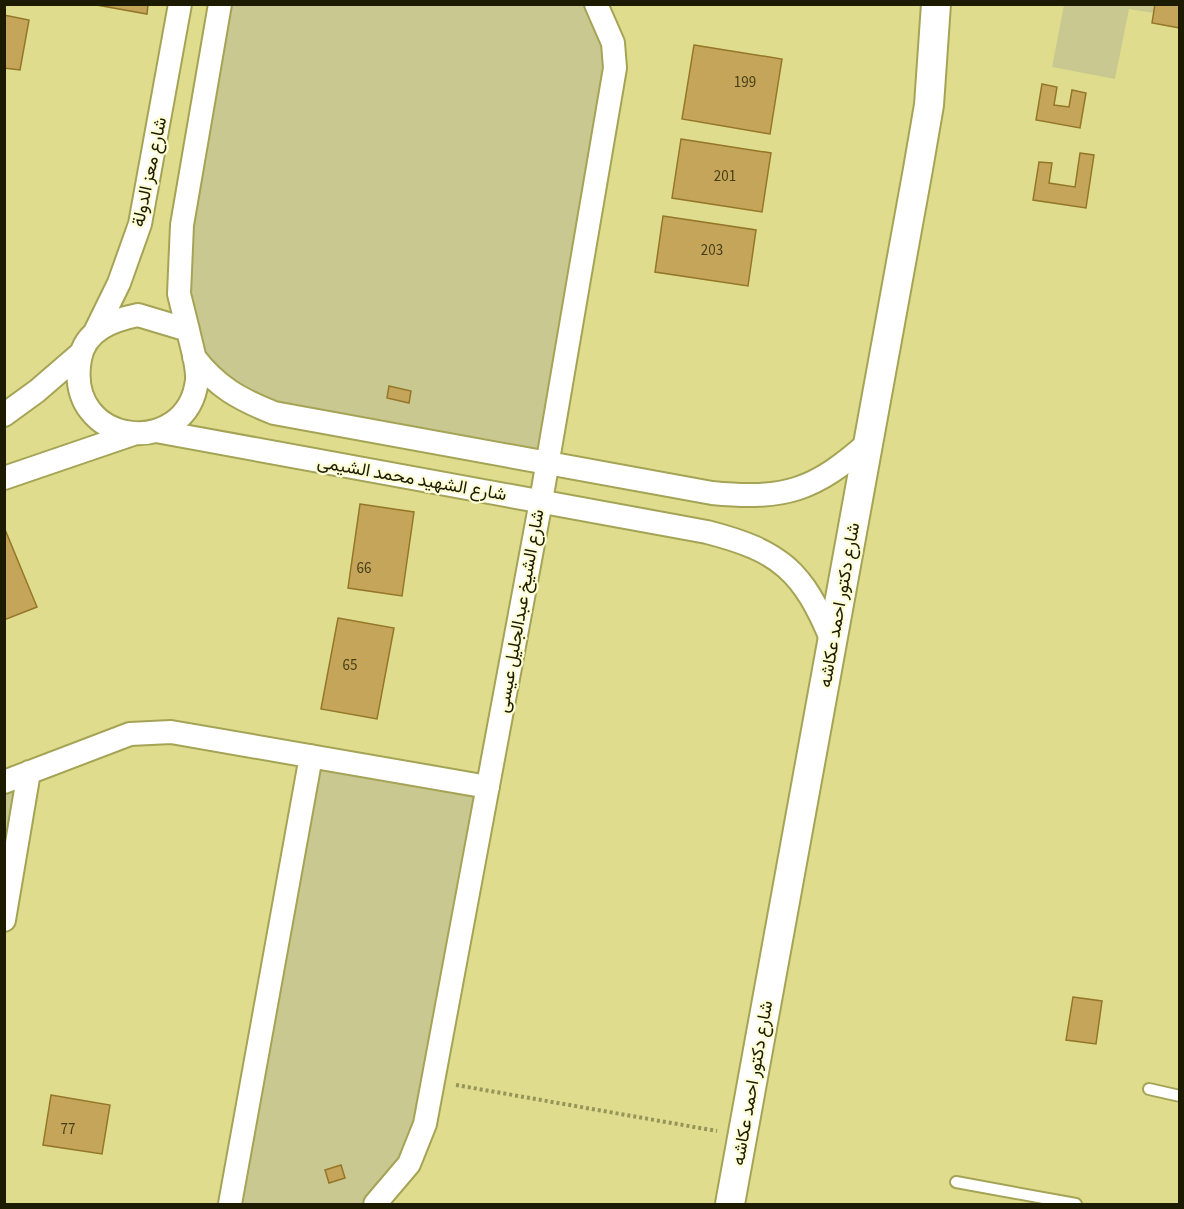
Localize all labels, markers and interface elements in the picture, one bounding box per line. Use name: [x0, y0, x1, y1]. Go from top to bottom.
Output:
house number: 199: [734, 72, 756, 93]
street label: شارع معز الدولة: [126, 115, 173, 229]
house number: 201: [714, 166, 736, 187]
house number: 203: [701, 240, 723, 261]
street label: شارع الشهيد محمد الشيمى: [315, 450, 508, 507]
street label: شارع الشيخ عبدالجليل عيسى: [490, 507, 551, 715]
street label: شارع دكتور احمد عكاشه: [813, 521, 866, 689]
house number: 66: [357, 558, 371, 579]
house number: 65: [343, 655, 357, 676]
street label: شارع دكتور احمد عكاشه: [726, 999, 779, 1167]
house number: 77: [61, 1119, 75, 1140]

